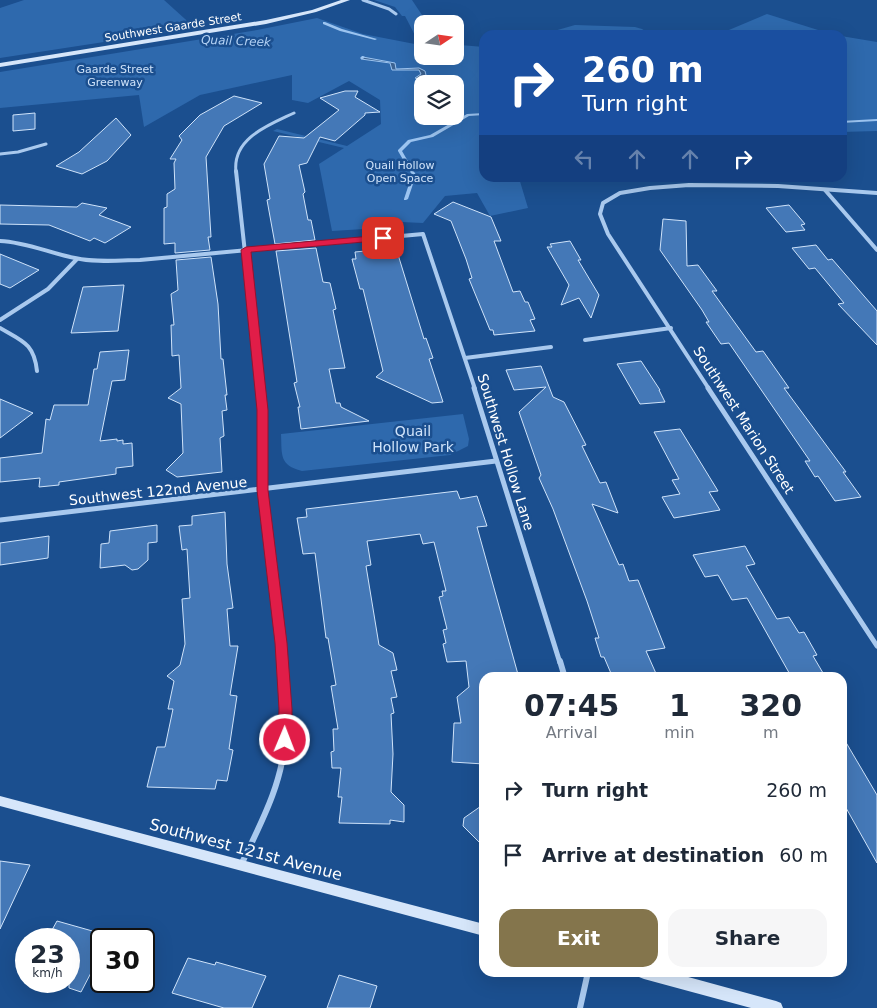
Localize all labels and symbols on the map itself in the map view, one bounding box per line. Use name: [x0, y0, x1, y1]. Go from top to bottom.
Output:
street label: Southwest Gaarde Street: [104, 10, 243, 45]
north arrow: [414, 15, 464, 65]
water label: Quail Creek: [201, 33, 272, 49]
park label: Gaarde Street Greenway: [76, 63, 154, 89]
park label: Quail Hollow Open Space: [366, 159, 434, 185]
pin: [362, 217, 404, 259]
street label: Southwest Marion Street: [690, 343, 798, 497]
street label: Southwest Hollow Lane: [474, 372, 538, 532]
park label: Quail Hollow Park: [372, 423, 455, 455]
street label: Southwest 122nd Avenue: [68, 474, 248, 508]
position arrow: [258, 713, 310, 765]
street label: Southwest 121st Avenue: [147, 815, 344, 884]
speed limit sign: 30: [90, 928, 155, 993]

